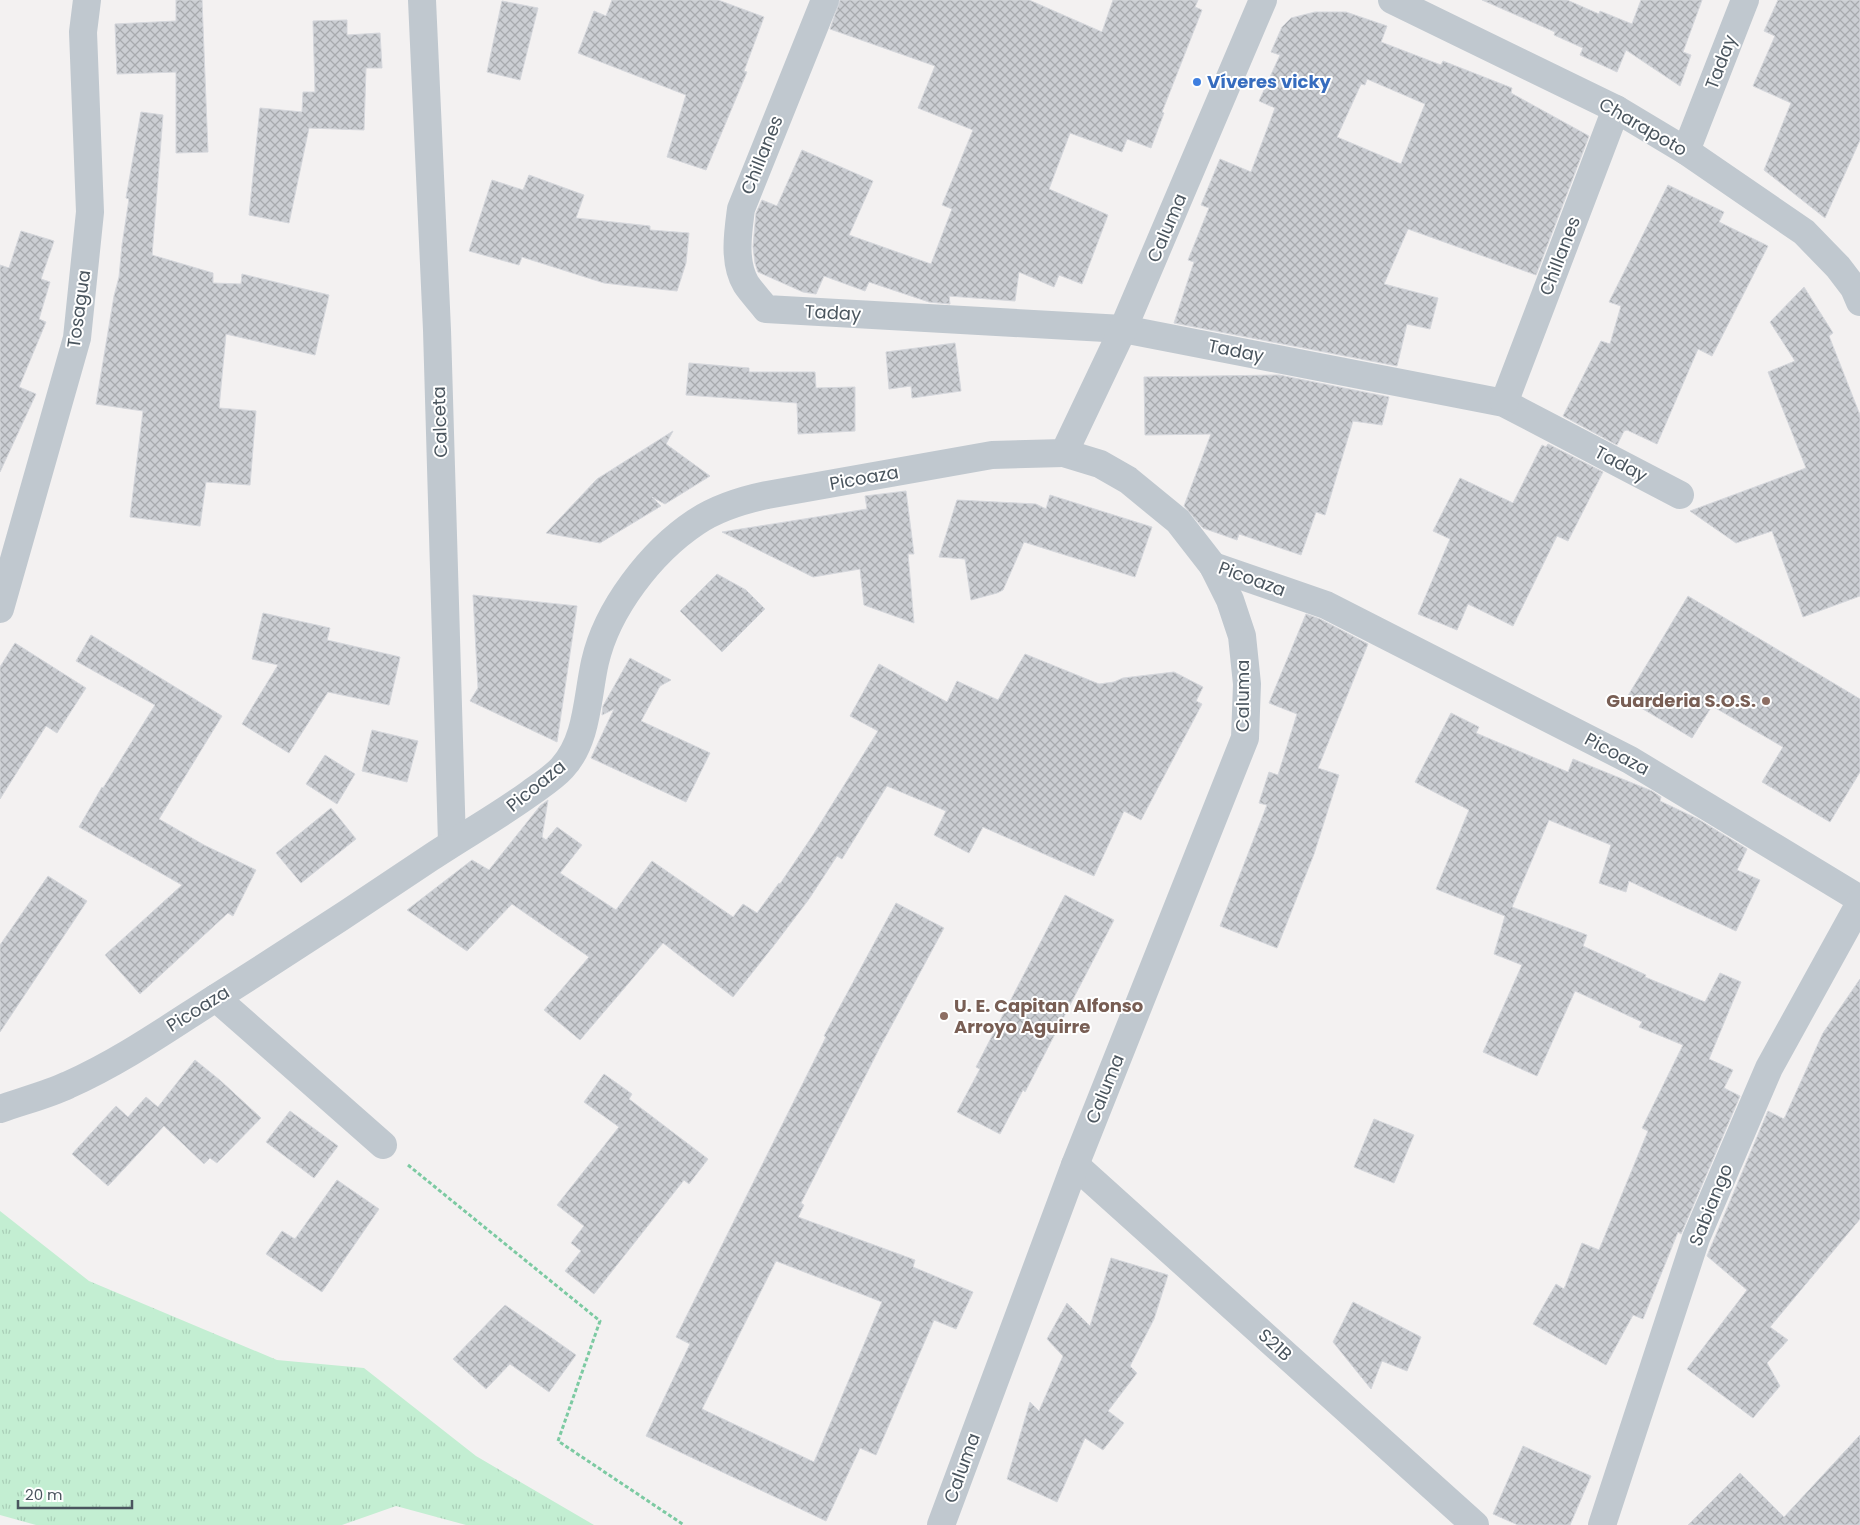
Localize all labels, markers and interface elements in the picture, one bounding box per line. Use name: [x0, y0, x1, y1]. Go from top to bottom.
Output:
street label: Taday: [1699, 31, 1742, 93]
place label: Víveres vicky: [1207, 69, 1332, 94]
marker: Víveres vicky: [1191, 76, 1203, 88]
street label: Charapoto: [1594, 91, 1692, 162]
street label: Chillanes: [734, 112, 789, 198]
street label: Caluma: [1141, 189, 1192, 266]
street label: Chillanes: [1533, 213, 1586, 299]
street label: Tosagua: [61, 268, 96, 350]
street label: Taday: [804, 299, 862, 326]
street label: Taday: [1206, 333, 1266, 368]
street label: Calceta: [426, 386, 453, 458]
street label: Taday: [1590, 439, 1652, 488]
street label: Picoaza: [827, 459, 900, 496]
street label: Picoaza: [1215, 555, 1289, 602]
street label: Caluma: [1230, 660, 1255, 732]
place label: Guarderia S.O.S.: [1606, 688, 1756, 713]
marker: Guarderia S.O.S.: [1760, 695, 1772, 707]
street label: Picoaza: [1581, 726, 1654, 781]
street label: Picoaza: [501, 754, 571, 817]
street label: Picoaza: [162, 979, 234, 1038]
place label: U. E. Capitan Alfonso Arroyo Aguirre: [954, 993, 1143, 1039]
marker: U. E. Capitan Alfonso Arroyo Aguirre: [938, 1010, 950, 1022]
street label: Caluma: [1079, 1050, 1130, 1127]
street label: Sabiango: [1683, 1160, 1738, 1250]
street label: S21B: [1253, 1323, 1298, 1367]
street label: Caluma: [937, 1429, 986, 1506]
scale bar: [18, 1478, 131, 1510]
text: 20 m: [25, 1484, 63, 1505]

